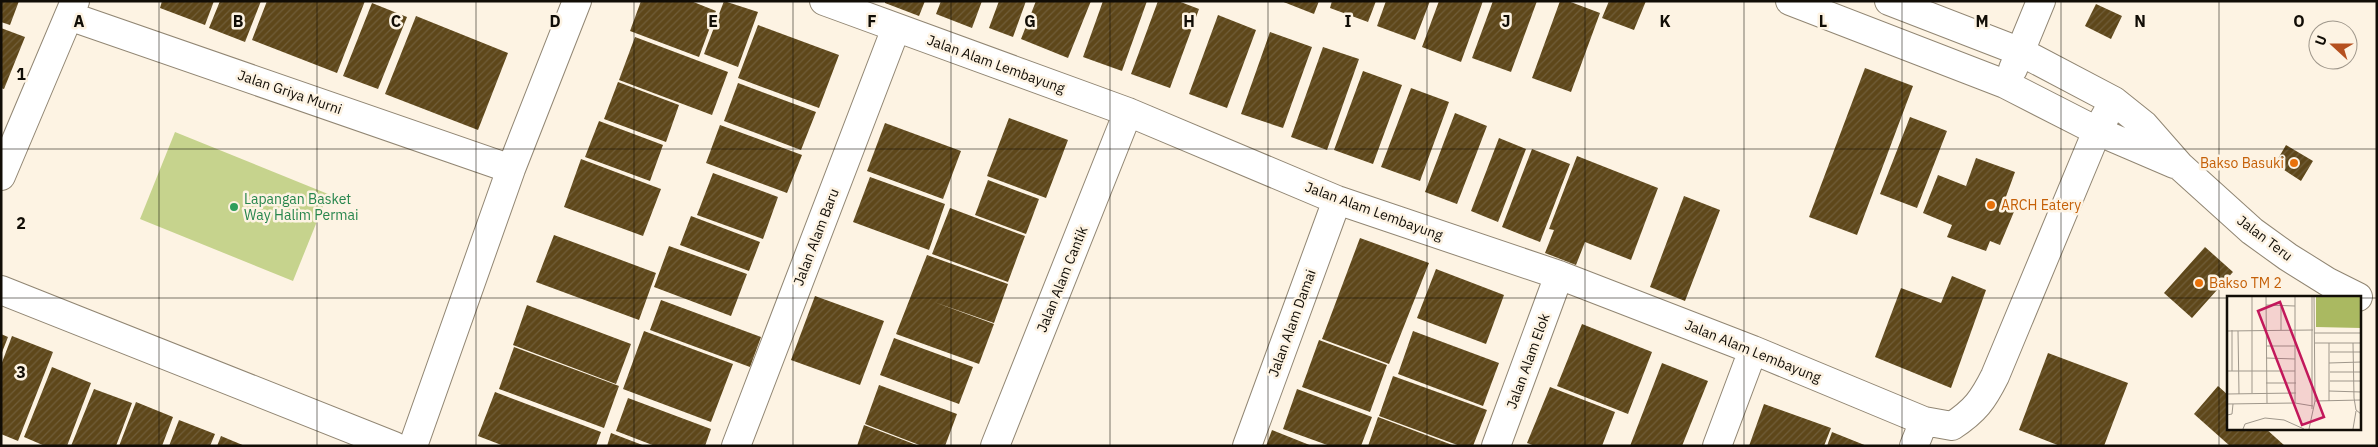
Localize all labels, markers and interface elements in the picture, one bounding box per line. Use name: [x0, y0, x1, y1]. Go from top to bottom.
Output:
text: A: [74, 11, 85, 31]
text: B: [233, 11, 244, 31]
text: C: [391, 11, 401, 31]
text: D: [549, 11, 561, 31]
text: E: [708, 11, 718, 31]
text: F: [867, 11, 877, 31]
text: G: [1024, 11, 1036, 31]
text: H: [1183, 11, 1195, 31]
text: I: [1345, 11, 1352, 31]
text: J: [1502, 11, 1510, 31]
text: K: [1659, 11, 1671, 31]
text: L: [1819, 11, 1827, 31]
text: M: [1975, 11, 1989, 31]
text: N: [2134, 11, 2146, 31]
text: O: [2293, 11, 2305, 31]
north arrow: [2308, 20, 2358, 70]
street label: Jalan Alam Lembayung: [925, 31, 1068, 98]
text: U: [2311, 33, 2331, 48]
text: 1: [16, 64, 26, 84]
street label: Jalan Griya Murni: [236, 66, 344, 118]
place label: Bakso Basuki: [2200, 154, 2284, 172]
marker: Bakso Basuki: [2288, 157, 2300, 169]
street label: Jalan Alam Lembayung: [1303, 178, 1446, 245]
street label: Jalan Alam Baru: [789, 186, 843, 288]
place label: Lapangan Basket Way Halim Permai: [244, 190, 358, 224]
place label: ARCH Eatery: [2001, 196, 2081, 214]
marker: ARCH Eatery: [1985, 199, 1997, 211]
marker: Lapangan Basket Way Halim Permai: [228, 201, 240, 213]
street label: Jalan Teru: [2234, 211, 2296, 265]
text: 2: [16, 213, 26, 233]
street label: Jalan Alam Cantik: [1033, 223, 1092, 335]
street label: Jalan Alam Damai: [1264, 267, 1320, 379]
place label: Bakso TM 2: [2209, 274, 2282, 292]
marker: Bakso TM 2: [2193, 277, 2205, 289]
inset map: [2227, 296, 2360, 430]
street label: Jalan Alam Elok: [1502, 310, 1554, 411]
street label: Jalan Alam Lembayung: [1682, 315, 1824, 387]
text: 3: [16, 362, 26, 382]

